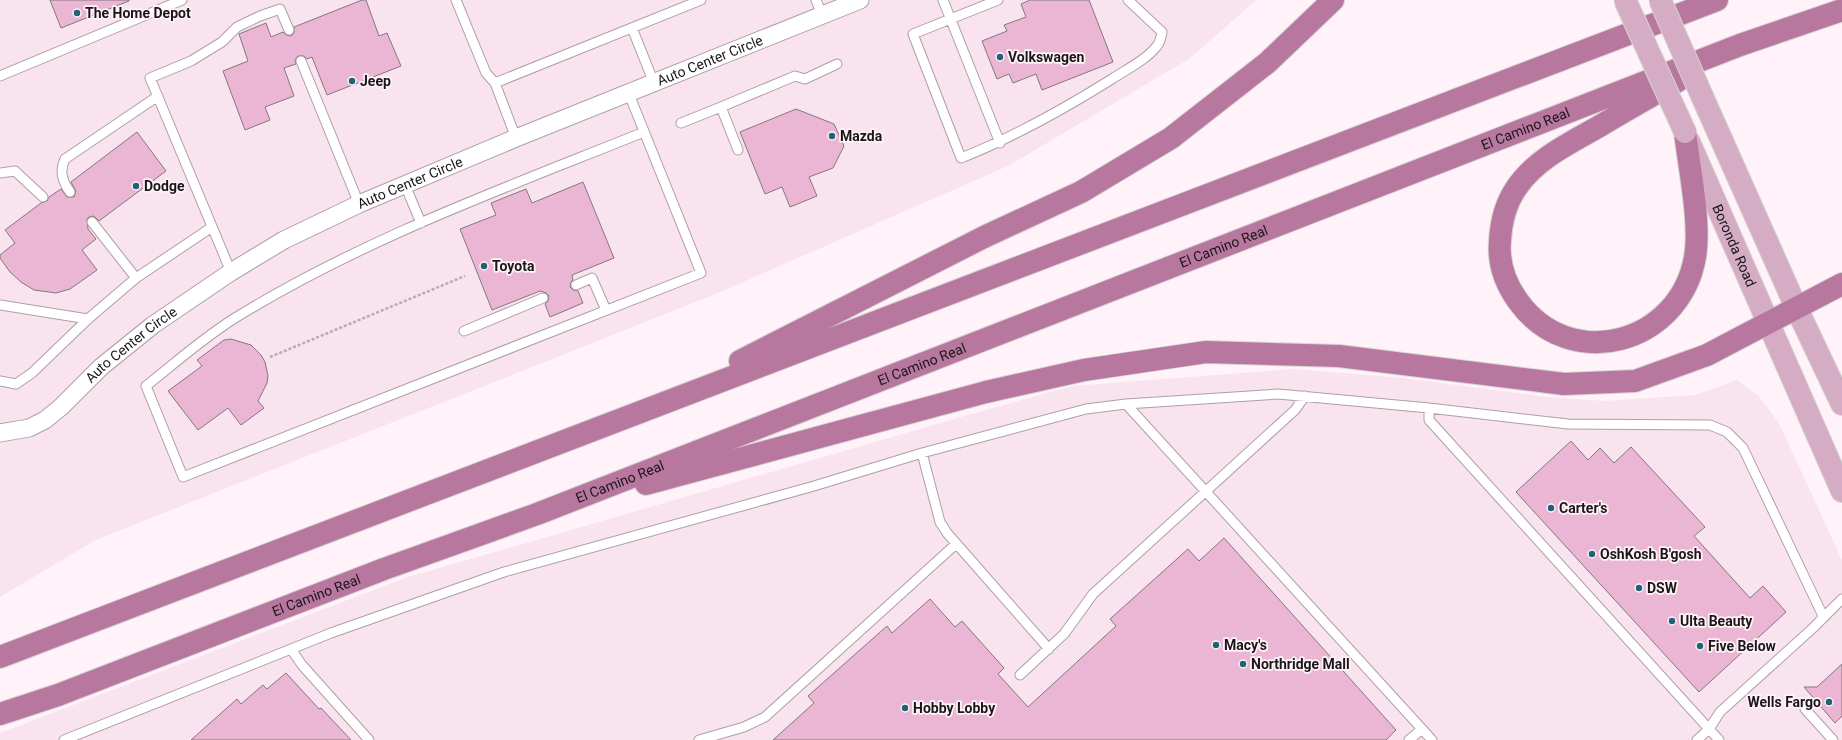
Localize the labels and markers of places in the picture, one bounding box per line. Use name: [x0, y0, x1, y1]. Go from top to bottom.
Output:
place label: The Home Depot: [85, 5, 191, 21]
marker: The Home Depot: [72, 8, 82, 18]
place label: Volkswagen: [1008, 49, 1084, 65]
marker: Volkswagen: [995, 52, 1005, 62]
place label: Jeep: [360, 73, 391, 89]
marker: Jeep: [347, 76, 357, 86]
place label: Mazda: [840, 128, 883, 144]
marker: Mazda: [827, 131, 837, 141]
place label: Dodge: [144, 178, 185, 194]
marker: Dodge: [131, 181, 141, 191]
place label: Toyota: [492, 258, 535, 274]
marker: Toyota: [479, 261, 489, 271]
place label: Carter's: [1559, 500, 1608, 516]
marker: Carter's: [1546, 503, 1556, 513]
place label: OshKosh B'gosh: [1600, 546, 1702, 562]
marker: OshKosh B'gosh: [1587, 549, 1597, 559]
place label: DSW: [1647, 580, 1678, 596]
marker: DSW: [1634, 583, 1644, 593]
place label: Ulta Beauty: [1680, 613, 1753, 629]
marker: Ulta Beauty: [1667, 616, 1677, 626]
place label: Macy's: [1224, 637, 1267, 653]
place label: Five Below: [1708, 638, 1777, 654]
marker: Macy's: [1211, 640, 1221, 650]
marker: Five Below: [1695, 641, 1705, 651]
place label: Northridge Mall: [1251, 656, 1350, 672]
marker: Northridge Mall: [1238, 659, 1248, 669]
place label: Wells Fargo: [1747, 694, 1821, 710]
marker: Wells Fargo: [1824, 697, 1834, 707]
place label: Hobby Lobby: [913, 700, 996, 716]
marker: Hobby Lobby: [900, 703, 910, 713]

